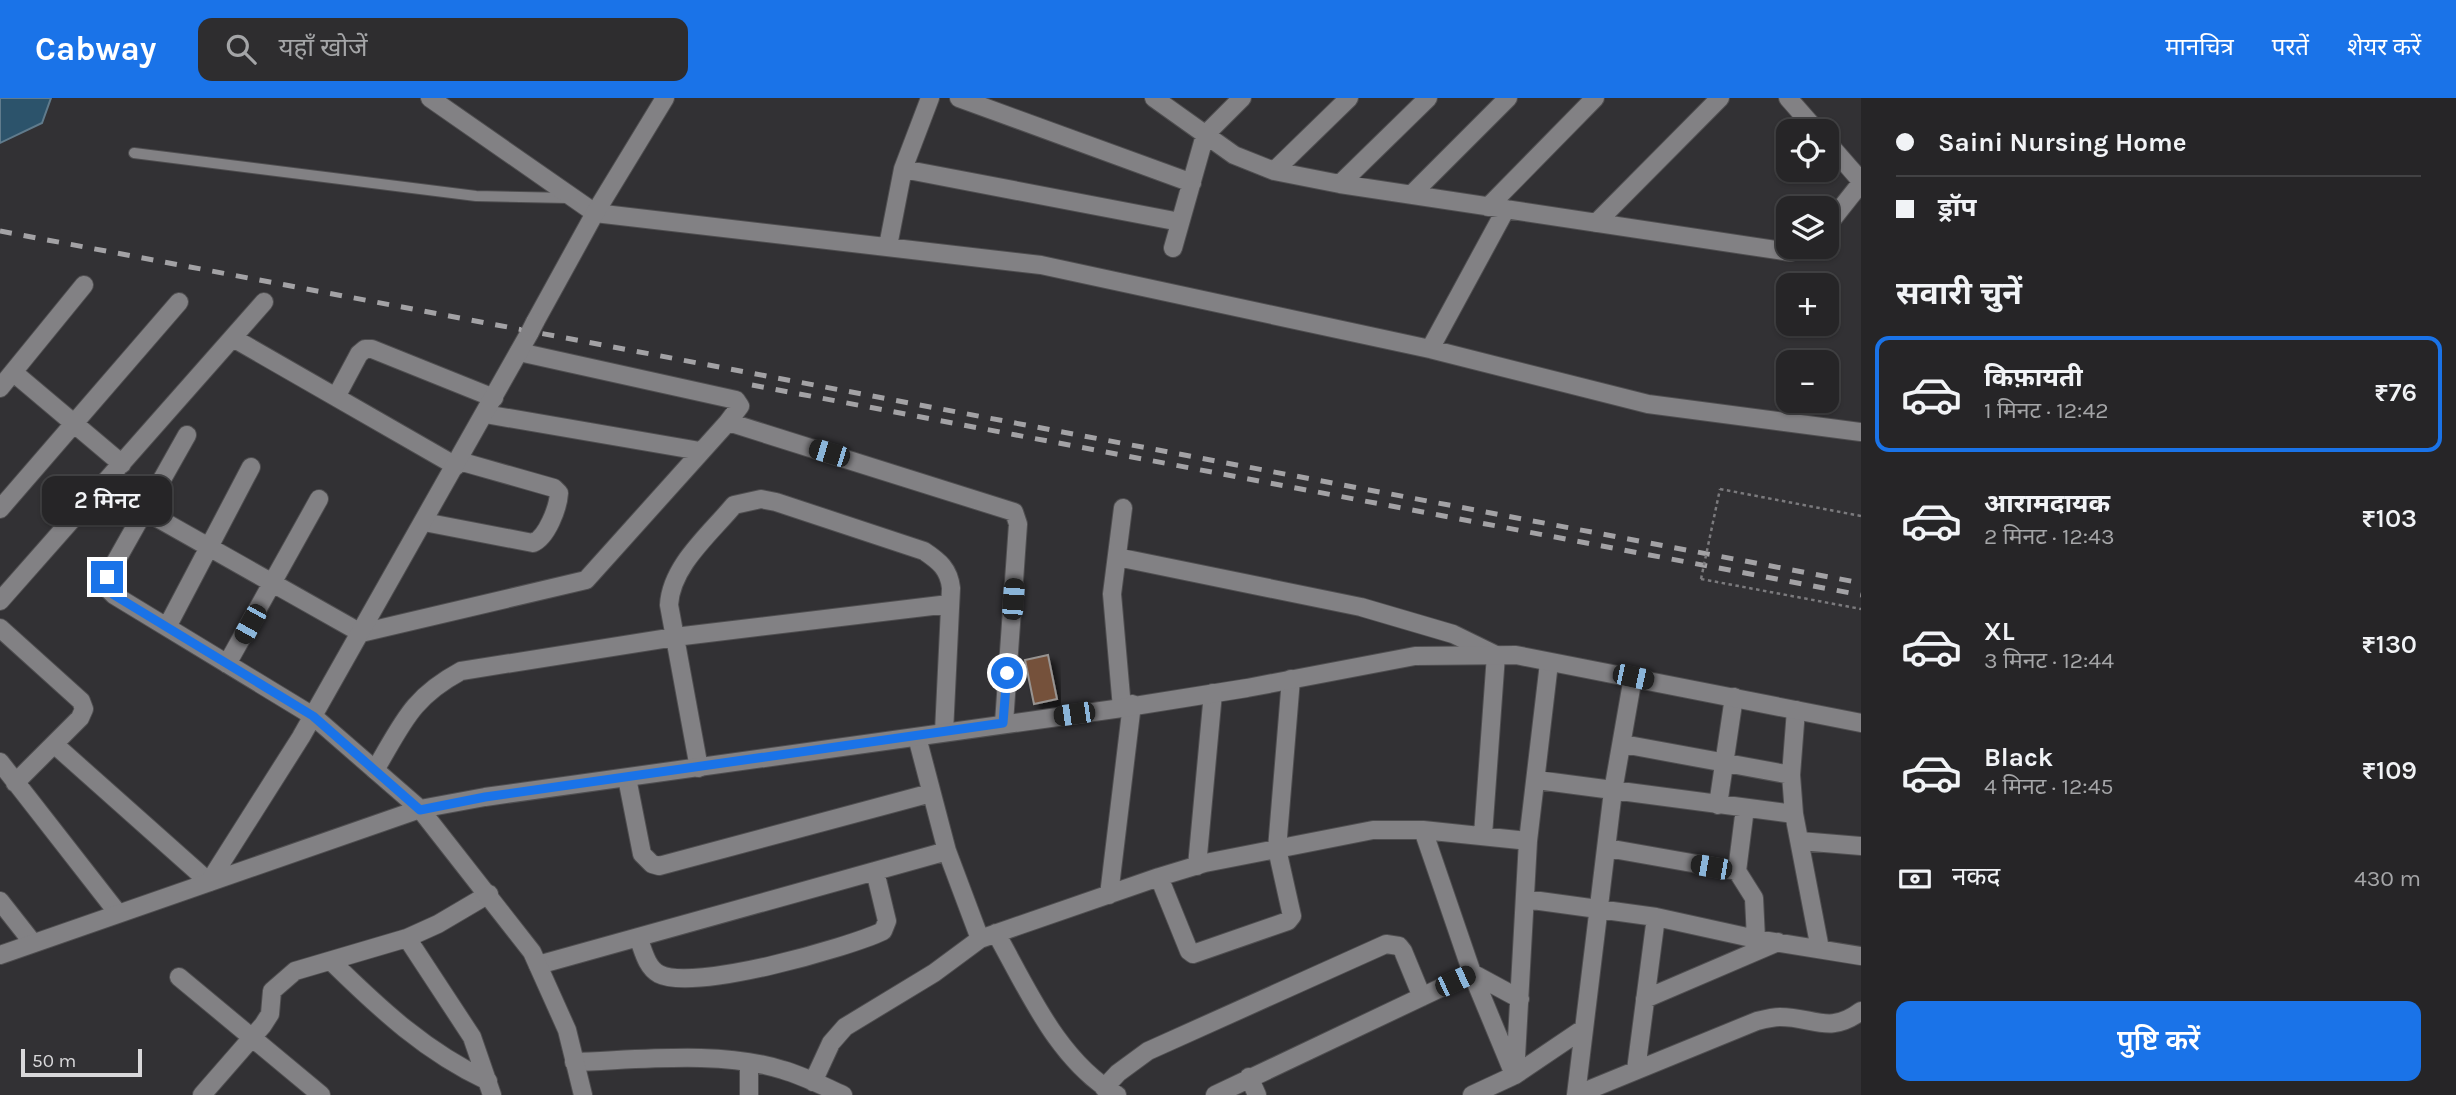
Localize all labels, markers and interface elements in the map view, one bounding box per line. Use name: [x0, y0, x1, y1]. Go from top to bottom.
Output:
search box: [198, 18, 688, 81]
text: Cabway: [35, 30, 156, 68]
icon: search: [222, 30, 260, 68]
text: यहाँ खोजें: [278, 32, 368, 63]
text: मानचित्र: [2165, 33, 2234, 61]
text: परतें: [2272, 33, 2309, 61]
text: शेयर करें: [2347, 33, 2421, 61]
map controls: [1776, 119, 1839, 413]
button: locate: [1776, 119, 1839, 182]
text: Saini Nursing Home: [1938, 127, 2186, 158]
text: ड्रॉप: [1938, 192, 1976, 223]
button: layers: [1776, 196, 1839, 259]
button: +: [1776, 273, 1839, 336]
text: सवारी चुनें: [1896, 275, 2022, 312]
button: −: [1776, 350, 1839, 413]
text: किफ़ायती: [1984, 362, 2083, 393]
icon: car: [1900, 363, 1963, 426]
text: ₹76: [2374, 377, 2417, 408]
text: 1 मिनट · 12:42: [1984, 397, 2109, 424]
car: [806, 437, 853, 469]
callout: 2 मिनट: [42, 476, 172, 524]
text: 2 मिनट: [74, 487, 140, 514]
text: आरामदायक: [1984, 488, 2110, 519]
icon: car: [1900, 489, 1963, 552]
text: ₹103: [2361, 503, 2417, 534]
text: 2 मिनट · 12:43: [1984, 523, 2115, 550]
route end: [91, 561, 123, 593]
car: [1002, 577, 1025, 621]
car: [231, 601, 270, 647]
icon: car: [1900, 615, 1963, 678]
text: XL: [1984, 616, 2015, 647]
text: ₹130: [2361, 629, 2417, 660]
text: 3 मिनट · 12:44: [1984, 647, 2114, 674]
route start: [991, 657, 1023, 689]
car: [1611, 662, 1656, 692]
car: [1052, 701, 1097, 727]
icon: car: [1900, 741, 1963, 804]
text: Black: [1984, 742, 2053, 773]
text: ₹109: [2361, 755, 2417, 786]
text: 4 मिनट · 12:45: [1984, 773, 2113, 800]
car: [1689, 853, 1734, 881]
icon: cash: [1896, 860, 1934, 898]
text: नकद: [1952, 861, 2000, 892]
text: 430 m: [2354, 865, 2421, 892]
car: [1432, 963, 1479, 999]
button: पुष्टि करें: [1896, 1001, 2421, 1081]
scale bar: [21, 1046, 142, 1078]
text: 50 m: [32, 1050, 76, 1072]

